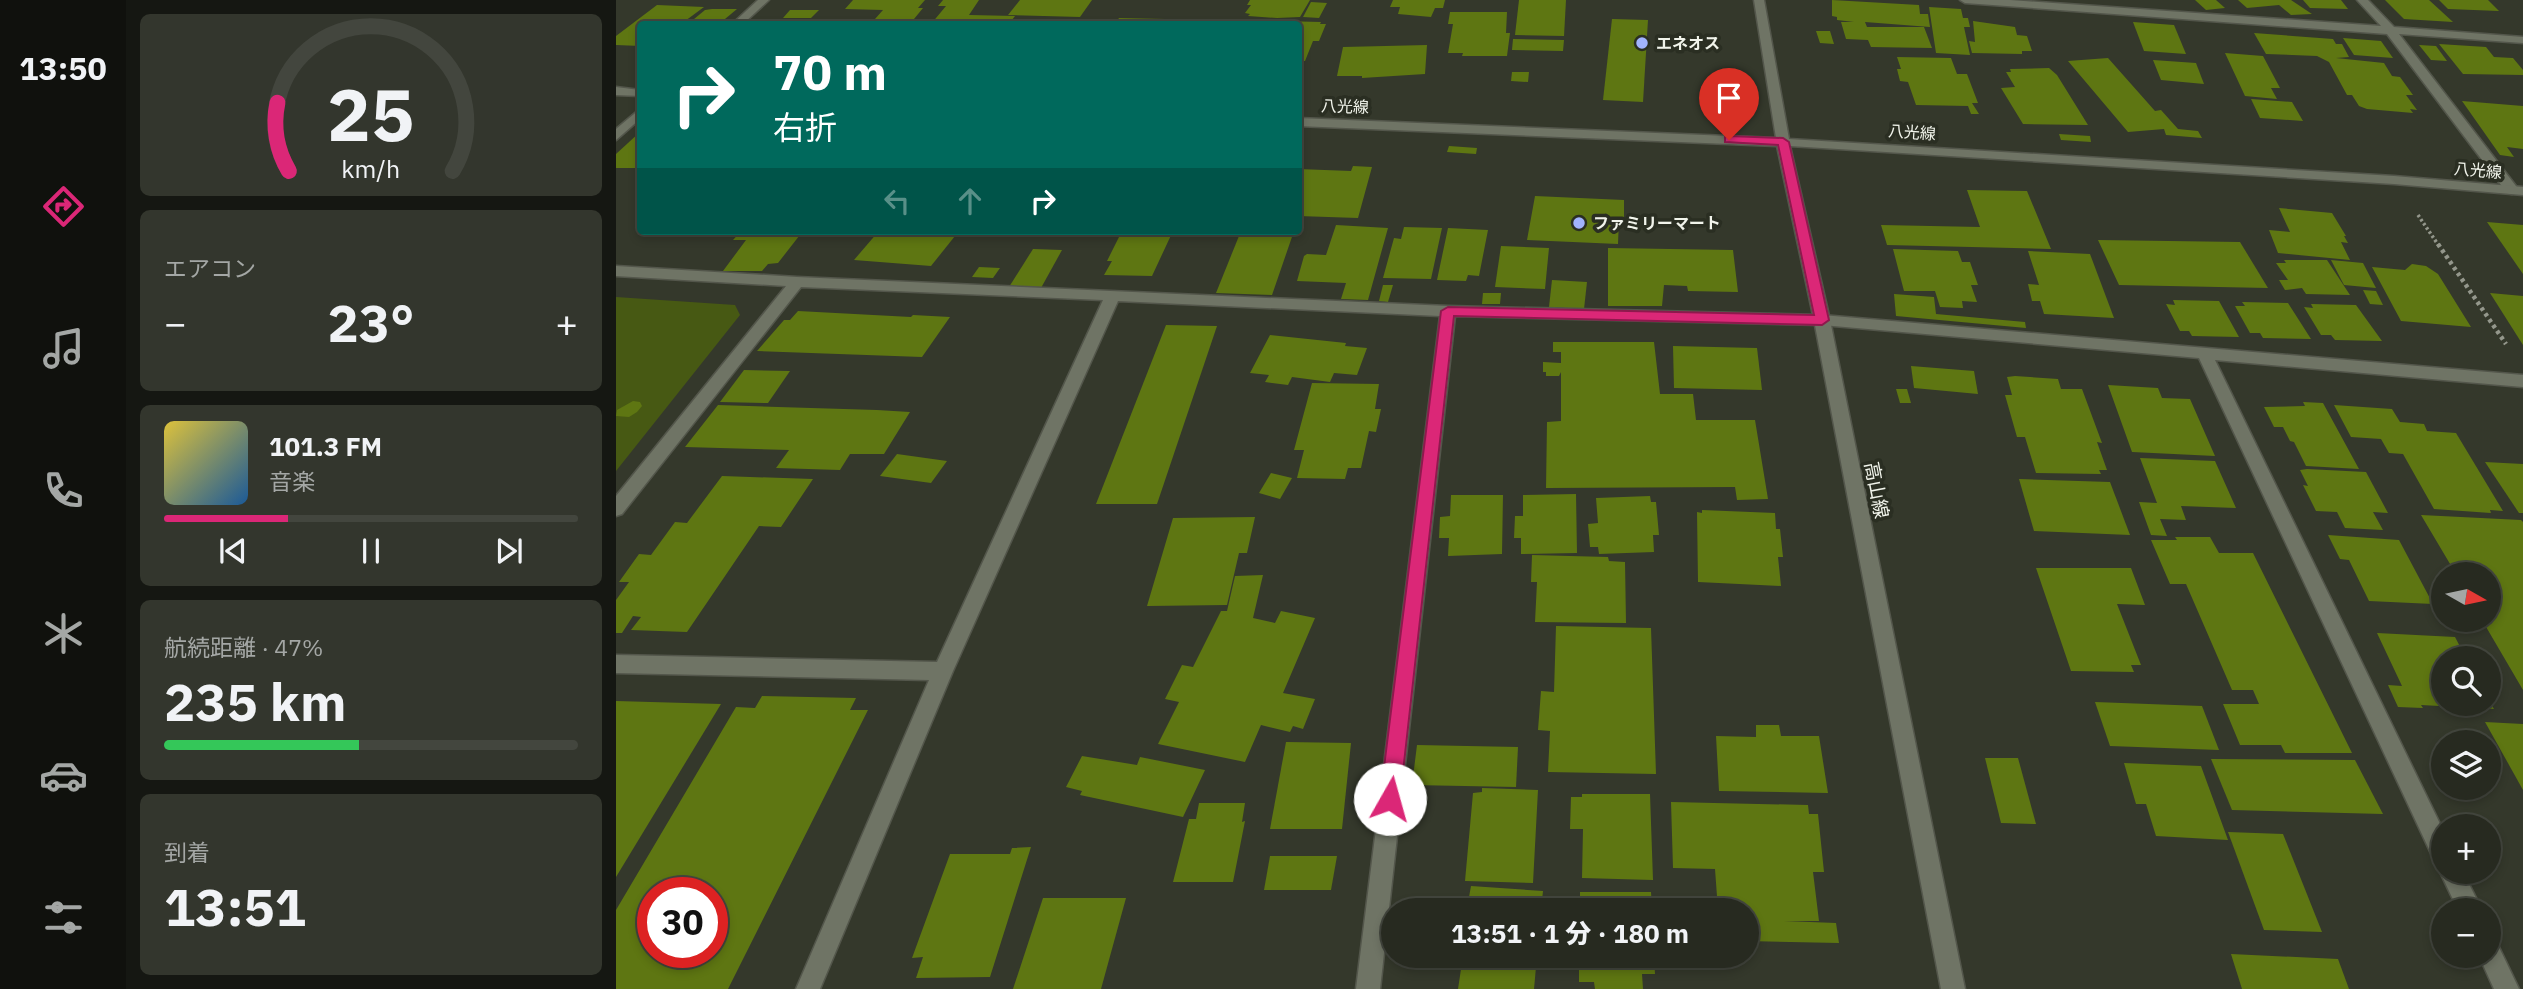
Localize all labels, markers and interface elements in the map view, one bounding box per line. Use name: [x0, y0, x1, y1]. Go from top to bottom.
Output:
place label: エネオス: [1656, 33, 1720, 53]
marker: エネオス: [1634, 35, 1650, 51]
text: 70 m: [773, 40, 887, 103]
text: 13:50: [19, 47, 107, 89]
icon: right: [658, 49, 749, 140]
text: 25: [327, 66, 415, 161]
pin: [1699, 68, 1759, 140]
icon: arrive: [1710, 79, 1748, 117]
street label: 八光線: [1321, 95, 1369, 117]
text: 右折: [773, 106, 837, 148]
street label: 八光線: [1887, 120, 1937, 144]
text: km/h: [342, 152, 400, 185]
street label: 八光線: [2453, 158, 2503, 182]
icon: directions: [39, 182, 88, 231]
icon: left: [878, 182, 916, 220]
icon: ahead: [951, 182, 989, 220]
icon: right: [1024, 182, 1062, 220]
place label: ファミリーマート: [1593, 213, 1721, 233]
marker: ファミリーマート: [1571, 215, 1587, 231]
text: エアコン: [164, 253, 256, 283]
text: 23°: [328, 289, 414, 356]
text: −: [164, 298, 187, 347]
text: +: [555, 298, 578, 347]
icon: music: [39, 324, 88, 373]
text: 101.3 FM: [269, 429, 382, 463]
street label: 高山線: [1860, 460, 1894, 520]
icon: phone: [39, 466, 88, 515]
text: 音楽: [269, 466, 315, 496]
icon: previous: [214, 532, 252, 570]
icon: pause: [352, 532, 390, 570]
icon: next: [490, 532, 528, 570]
north arrow: [2431, 562, 2501, 632]
map controls: [2431, 562, 2501, 968]
icon: climate: [39, 609, 88, 658]
text: 航続距離 · 47%: [164, 632, 323, 662]
button: search: [2431, 646, 2501, 716]
text: 235 km: [164, 668, 346, 735]
button: layers: [2431, 730, 2501, 800]
icon: car: [39, 751, 88, 800]
position arrow: [1353, 762, 1427, 836]
button: +: [2431, 814, 2501, 884]
text: 到着: [164, 837, 210, 867]
text: 13:51: [164, 873, 306, 940]
speed limit sign: 30: [637, 877, 728, 968]
icon: filters: [39, 893, 88, 942]
button: −: [2431, 898, 2501, 968]
text: 13:51 · 1 分 · 180 m: [1451, 916, 1689, 950]

